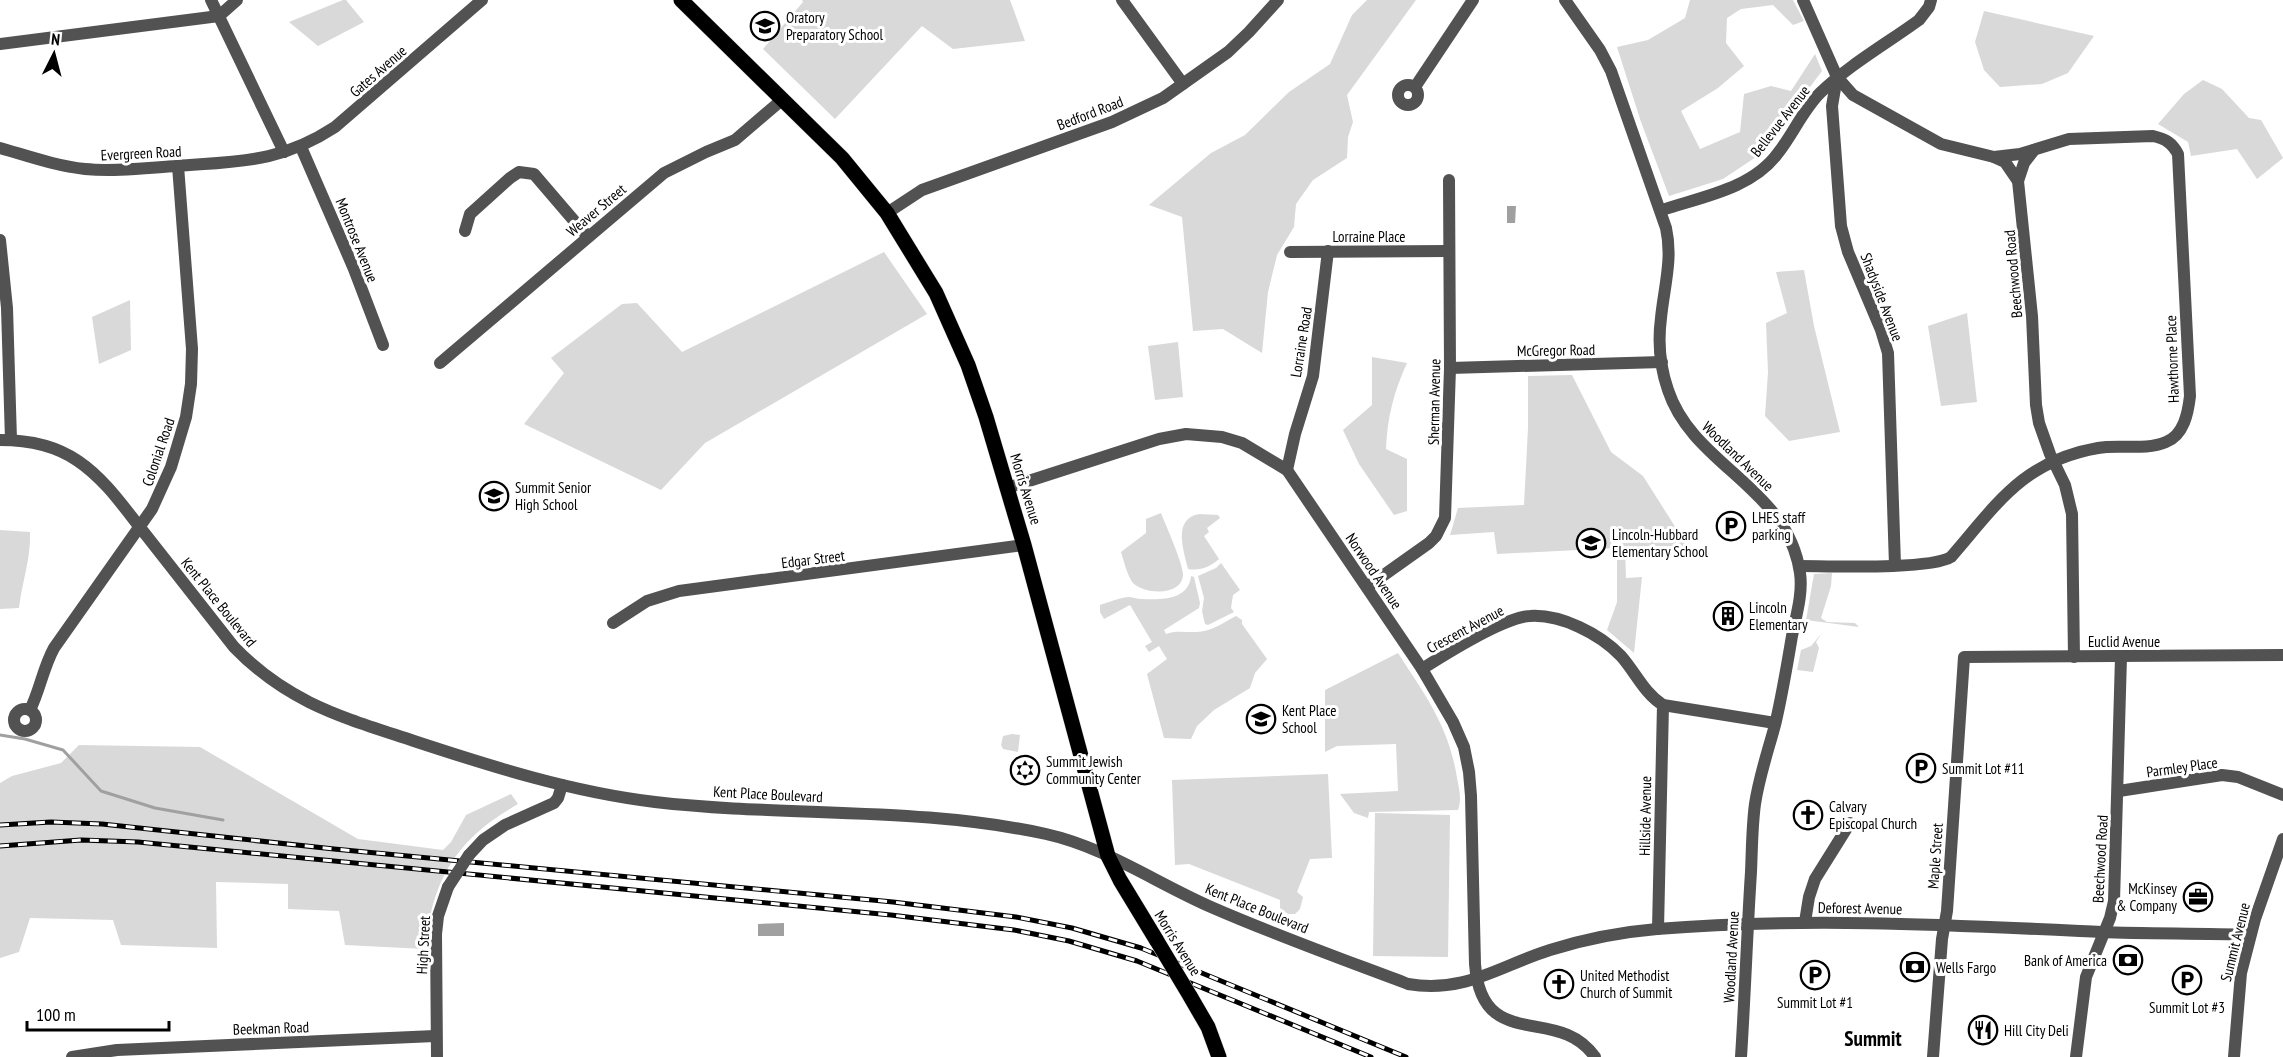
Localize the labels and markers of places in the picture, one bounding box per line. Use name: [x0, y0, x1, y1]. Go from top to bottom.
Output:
place label: Oratory Preparatory School: [786, 8, 884, 44]
school or university icon: Oratory Preparatory School: [749, 10, 781, 42]
place label: Summit Senior High School: [515, 478, 592, 514]
school or university icon: Summit Senior High School: [478, 480, 510, 512]
place label: LHES staff parking: [1752, 508, 1806, 544]
parking icon: LHES staff parking: [1715, 510, 1747, 542]
place label: Lincoln-Hubbard Elementary School: [1612, 525, 1709, 561]
school or university icon: Lincoln-Hubbard Elementary School: [1575, 527, 1607, 559]
place label: Lincoln Elementary: [1749, 598, 1808, 634]
building icon: Lincoln Elementary: [1712, 600, 1744, 632]
place label: Kent Place School: [1282, 701, 1336, 737]
school or university icon: Kent Place School: [1245, 703, 1277, 735]
place label: Summit Jewish Community Center: [1046, 752, 1142, 788]
parking icon: Summit Lot #11: [1905, 752, 1937, 784]
synagogue icon: Summit Jewish Community Center: [1009, 754, 1041, 786]
place label: Summit Lot #11: [1942, 759, 2025, 778]
place label: Calvary Episcopal Church: [1829, 797, 1917, 833]
church icon: Calvary Episcopal Church: [1792, 799, 1824, 831]
place label: McKinsey & Company: [2117, 879, 2177, 915]
office icon: McKinsey & Company: [2182, 881, 2214, 913]
bank icon: Bank of America: [2112, 944, 2144, 976]
bank icon: Wells Fargo: [1899, 951, 1931, 983]
place label: Bank of America: [2024, 951, 2107, 970]
place label: Wells Fargo: [1936, 958, 1996, 977]
parking icon: Summit Lot #1: [1799, 959, 1831, 991]
parking icon: Summit Lot #3: [2171, 964, 2203, 996]
place label: United Methodist Church of Summit: [1580, 966, 1672, 1002]
church icon: United Methodist Church of Summit: [1543, 968, 1575, 1000]
place label: Summit Lot #1: [1777, 993, 1853, 1012]
place label: Summit Lot #3: [2149, 998, 2225, 1017]
restaurant icon: Hill City Deli: [1967, 1014, 1999, 1046]
place label: Hill City Deli: [2004, 1021, 2069, 1040]

